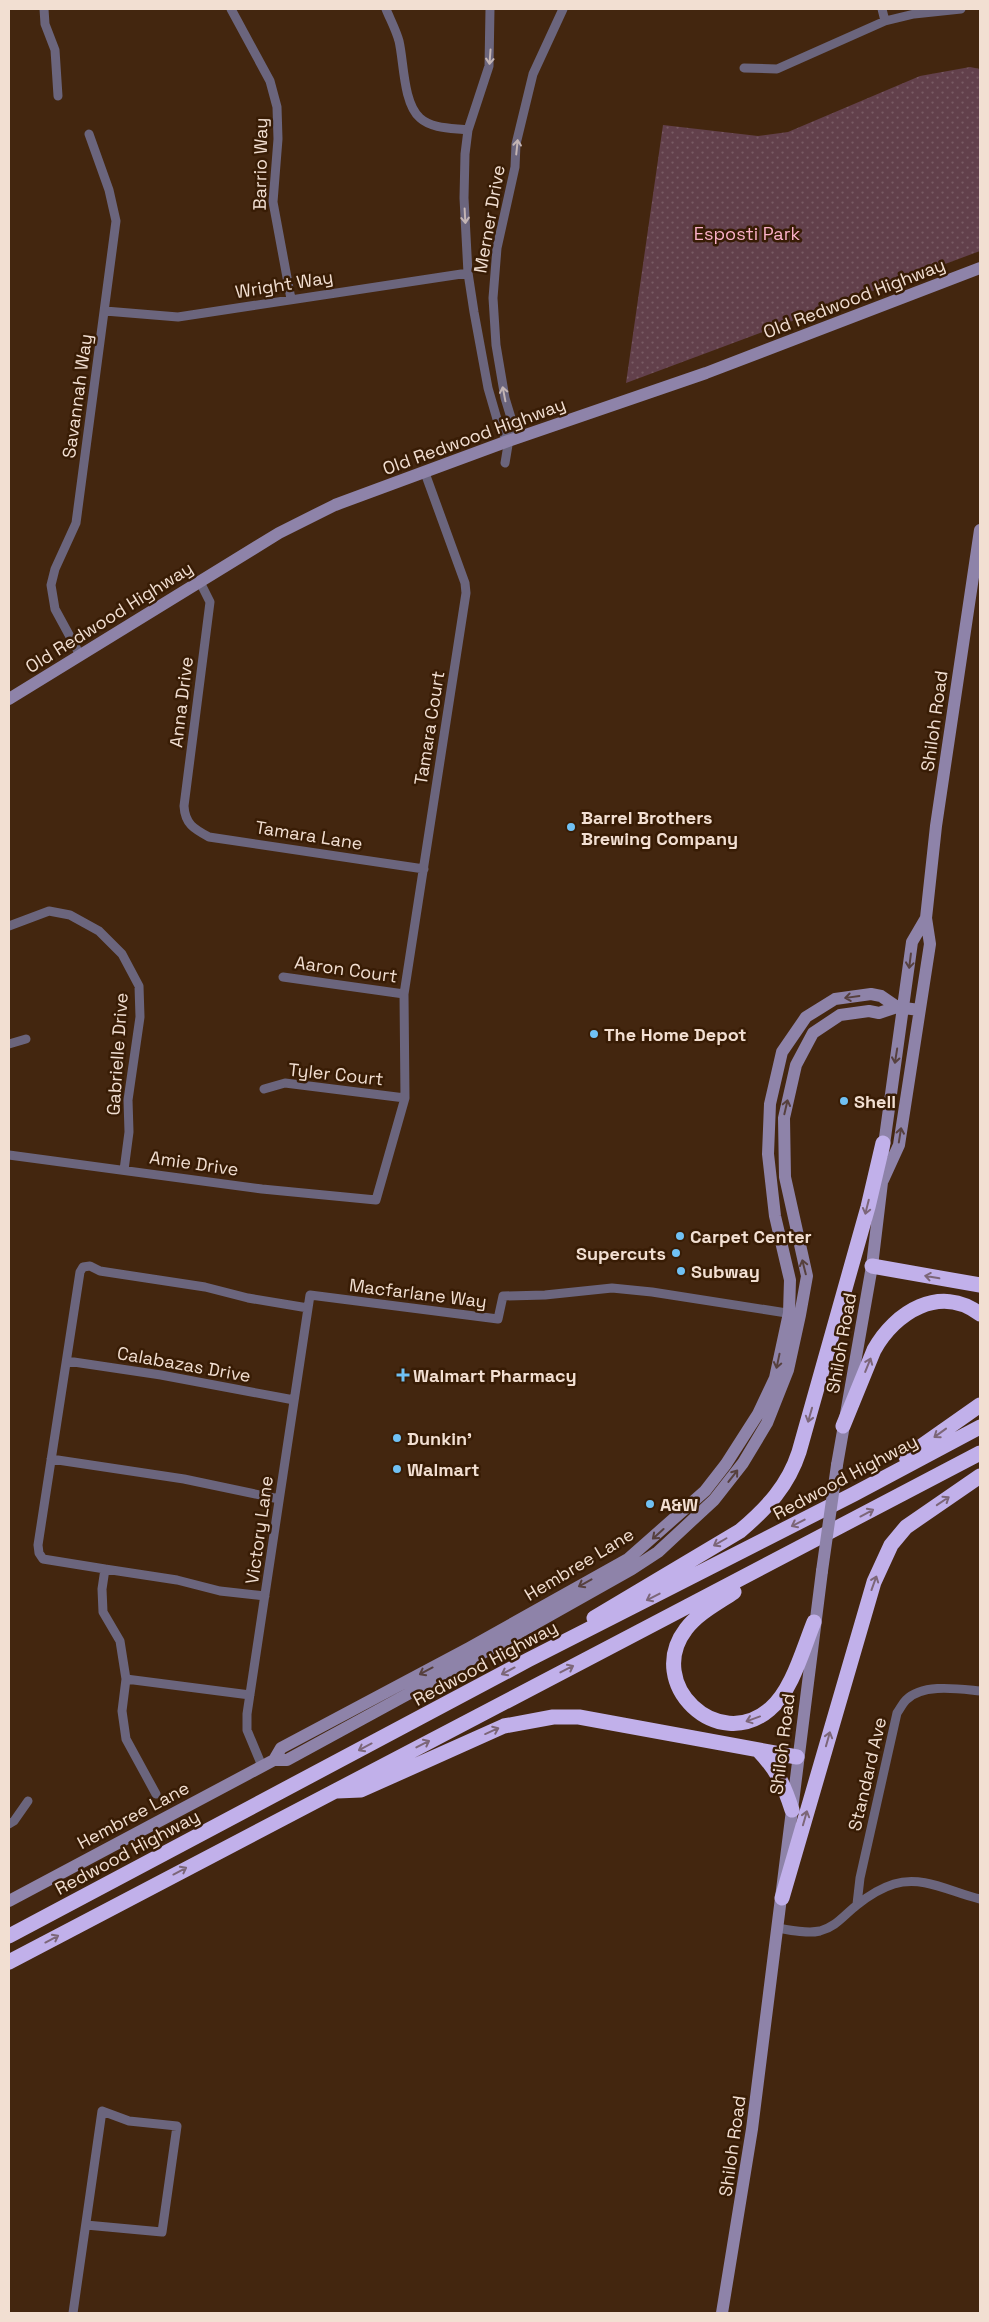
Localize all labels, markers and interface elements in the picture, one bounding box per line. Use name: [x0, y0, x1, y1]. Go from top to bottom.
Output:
one-way arrow: [485, 49, 494, 65]
street label: Barrio Way: [248, 118, 272, 210]
one-way arrow: [512, 139, 522, 155]
street label: Merner Drive: [468, 163, 510, 275]
one-way arrow: [461, 208, 470, 224]
park label: Esposti Park: [694, 222, 800, 245]
street label: Old Redwood Highway: [760, 253, 948, 343]
street label: Wright Way: [233, 265, 335, 303]
street label: Savannah Way: [57, 332, 97, 460]
one-way arrow: [499, 386, 509, 402]
street label: Old Redwood Highway: [379, 392, 569, 480]
street label: Old Redwood Highway: [21, 556, 197, 678]
street label: Anna Drive: [164, 655, 198, 749]
street label: Tamara Court: [409, 669, 449, 787]
street label: Shiloh Road: [916, 669, 952, 773]
place label: Barrel Brothers Brewing Company: [581, 806, 738, 850]
street label: Tamara Lane: [254, 815, 364, 855]
marker: Barrel Brothers Brewing Company: [565, 821, 577, 833]
street label: Aaron Court: [293, 950, 399, 988]
one-way arrow: [905, 953, 915, 969]
street label: Gabrielle Drive: [101, 992, 133, 1116]
one-way arrow: [844, 992, 860, 1002]
place label: The Home Depot: [604, 1023, 747, 1046]
marker: The Home Depot: [588, 1028, 600, 1040]
one-way arrow: [891, 1047, 901, 1063]
street label: Tyler Court: [287, 1058, 385, 1090]
place label: Shell: [854, 1090, 896, 1113]
marker: Shell: [838, 1095, 850, 1107]
one-way arrow: [782, 1099, 792, 1115]
one-way arrow: [896, 1127, 906, 1143]
street label: Amie Drive: [148, 1145, 240, 1181]
one-way arrow: [862, 1199, 872, 1215]
place label: Carpet Center: [690, 1225, 812, 1248]
marker: Carpet Center: [674, 1230, 686, 1242]
place label: Supercuts: [576, 1242, 666, 1265]
marker: Supercuts: [670, 1247, 682, 1259]
one-way arrow: [799, 1259, 808, 1275]
place label: Subway: [691, 1260, 760, 1283]
marker: Subway: [675, 1265, 687, 1277]
one-way arrow: [925, 1271, 941, 1281]
street label: Macfarlane Way: [348, 1273, 488, 1313]
street label: Shiloh Road: [821, 1291, 861, 1395]
street label: Calabazas Drive: [115, 1341, 253, 1387]
one-way arrow: [773, 1352, 782, 1368]
one-way arrow: [864, 1357, 873, 1373]
place label: Walmart Pharmacy: [413, 1364, 577, 1387]
marker: Walmart Pharmacy: [397, 1369, 409, 1381]
one-way arrow: [804, 1406, 814, 1422]
place label: Dunkin': [407, 1427, 472, 1450]
one-way arrow: [934, 1428, 948, 1438]
street label: Redwood Highway: [769, 1429, 921, 1525]
marker: Dunkin': [391, 1432, 403, 1444]
place label: Walmart: [407, 1458, 479, 1481]
marker: Walmart: [391, 1463, 403, 1475]
one-way arrow: [727, 1470, 738, 1483]
street label: Victory Lane: [240, 1474, 278, 1586]
place label: A&W: [660, 1493, 698, 1516]
one-way arrow: [936, 1496, 950, 1506]
marker: A&W: [644, 1498, 656, 1510]
one-way arrow: [859, 1508, 873, 1518]
one-way arrow: [791, 1519, 806, 1528]
street label: Hembree Lane: [520, 1522, 638, 1606]
one-way arrow: [651, 1529, 664, 1540]
one-way arrow: [714, 1538, 728, 1548]
one-way arrow: [870, 1576, 879, 1591]
one-way arrow: [578, 1578, 593, 1588]
one-way arrow: [646, 1593, 661, 1602]
street label: Redwood Highway: [409, 1615, 561, 1711]
one-way arrow: [560, 1664, 574, 1674]
one-way arrow: [419, 1666, 434, 1676]
one-way arrow: [501, 1666, 516, 1676]
street label: Shiloh Road: [764, 1692, 800, 1796]
one-way arrow: [745, 1715, 761, 1724]
street label: Standard Ave: [843, 1715, 891, 1833]
one-way arrow: [484, 1726, 499, 1736]
one-way arrow: [824, 1731, 834, 1747]
one-way arrow: [415, 1739, 430, 1748]
one-way arrow: [358, 1743, 373, 1752]
street label: Hembree Lane: [73, 1776, 193, 1854]
street label: Redwood Highway: [51, 1804, 203, 1900]
one-way arrow: [801, 1810, 811, 1826]
one-way arrow: [173, 1866, 187, 1876]
one-way arrow: [44, 1934, 59, 1943]
street label: Shiloh Road: [714, 2094, 750, 2198]

